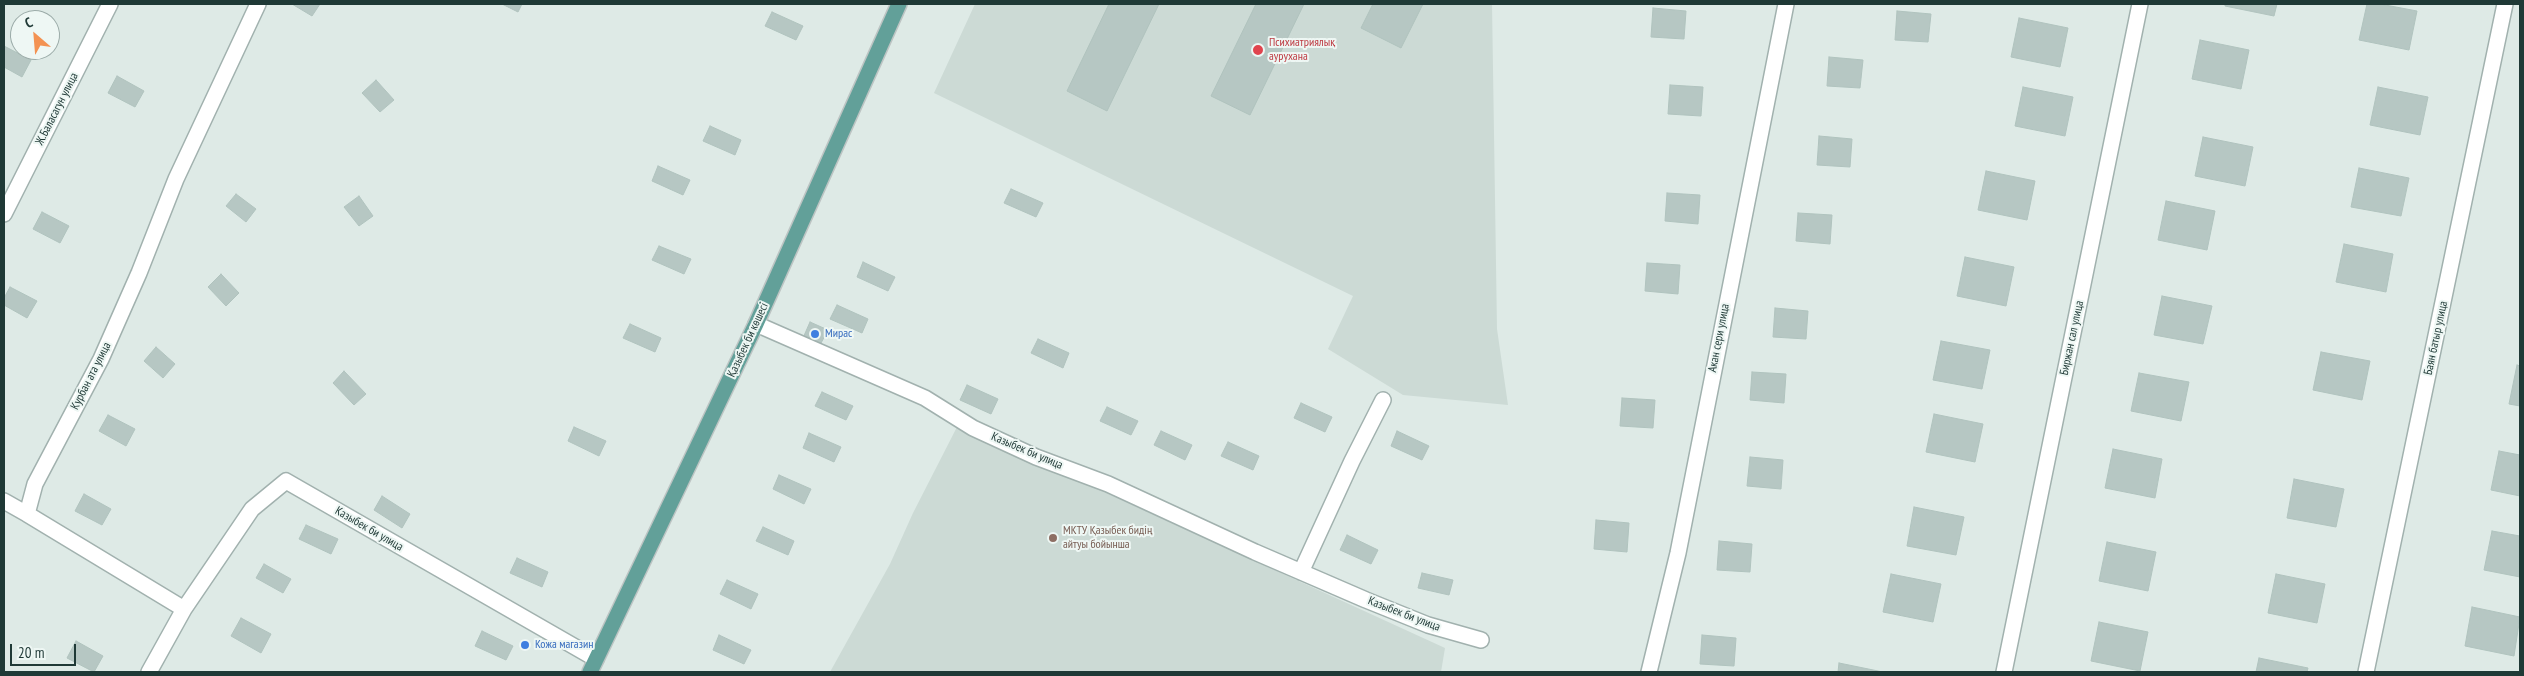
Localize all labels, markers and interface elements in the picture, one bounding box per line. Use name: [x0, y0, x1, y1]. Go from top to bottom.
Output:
north arrow: [10, 10, 60, 60]
text: С: [22, 13, 36, 32]
place label: Психиатриялық аурухана: [1269, 36, 1335, 64]
marker: Психиатриялық аурухана: [1251, 43, 1265, 57]
street label: Ж.Баласагун улица: [33, 70, 81, 148]
street label: Биржан сал улица: [2057, 299, 2087, 377]
street label: Баян батыр улица: [2421, 300, 2451, 376]
street label: Қазыбек би көшесі: [724, 301, 772, 379]
street label: Акан сери улица: [1705, 302, 1733, 374]
place label: Мирас: [825, 327, 852, 341]
marker: Мирас: [809, 328, 821, 340]
street label: Курбан ата улица: [68, 340, 114, 412]
street label: Казыбек би улица: [989, 429, 1065, 473]
street label: Казыбек би улица: [332, 504, 406, 554]
place label: МКТУ Қазыбек бидің айтуы бойынша: [1063, 524, 1152, 552]
marker: МКТУ Қазыбек бидің айтуы бойынша: [1047, 532, 1059, 544]
street label: Казыбек би улица: [1366, 594, 1442, 634]
scale bar: [12, 634, 79, 666]
place label: Кожа магазин: [535, 638, 593, 652]
marker: Кожа магазин: [519, 639, 531, 651]
text: 20 m: [18, 643, 44, 662]

